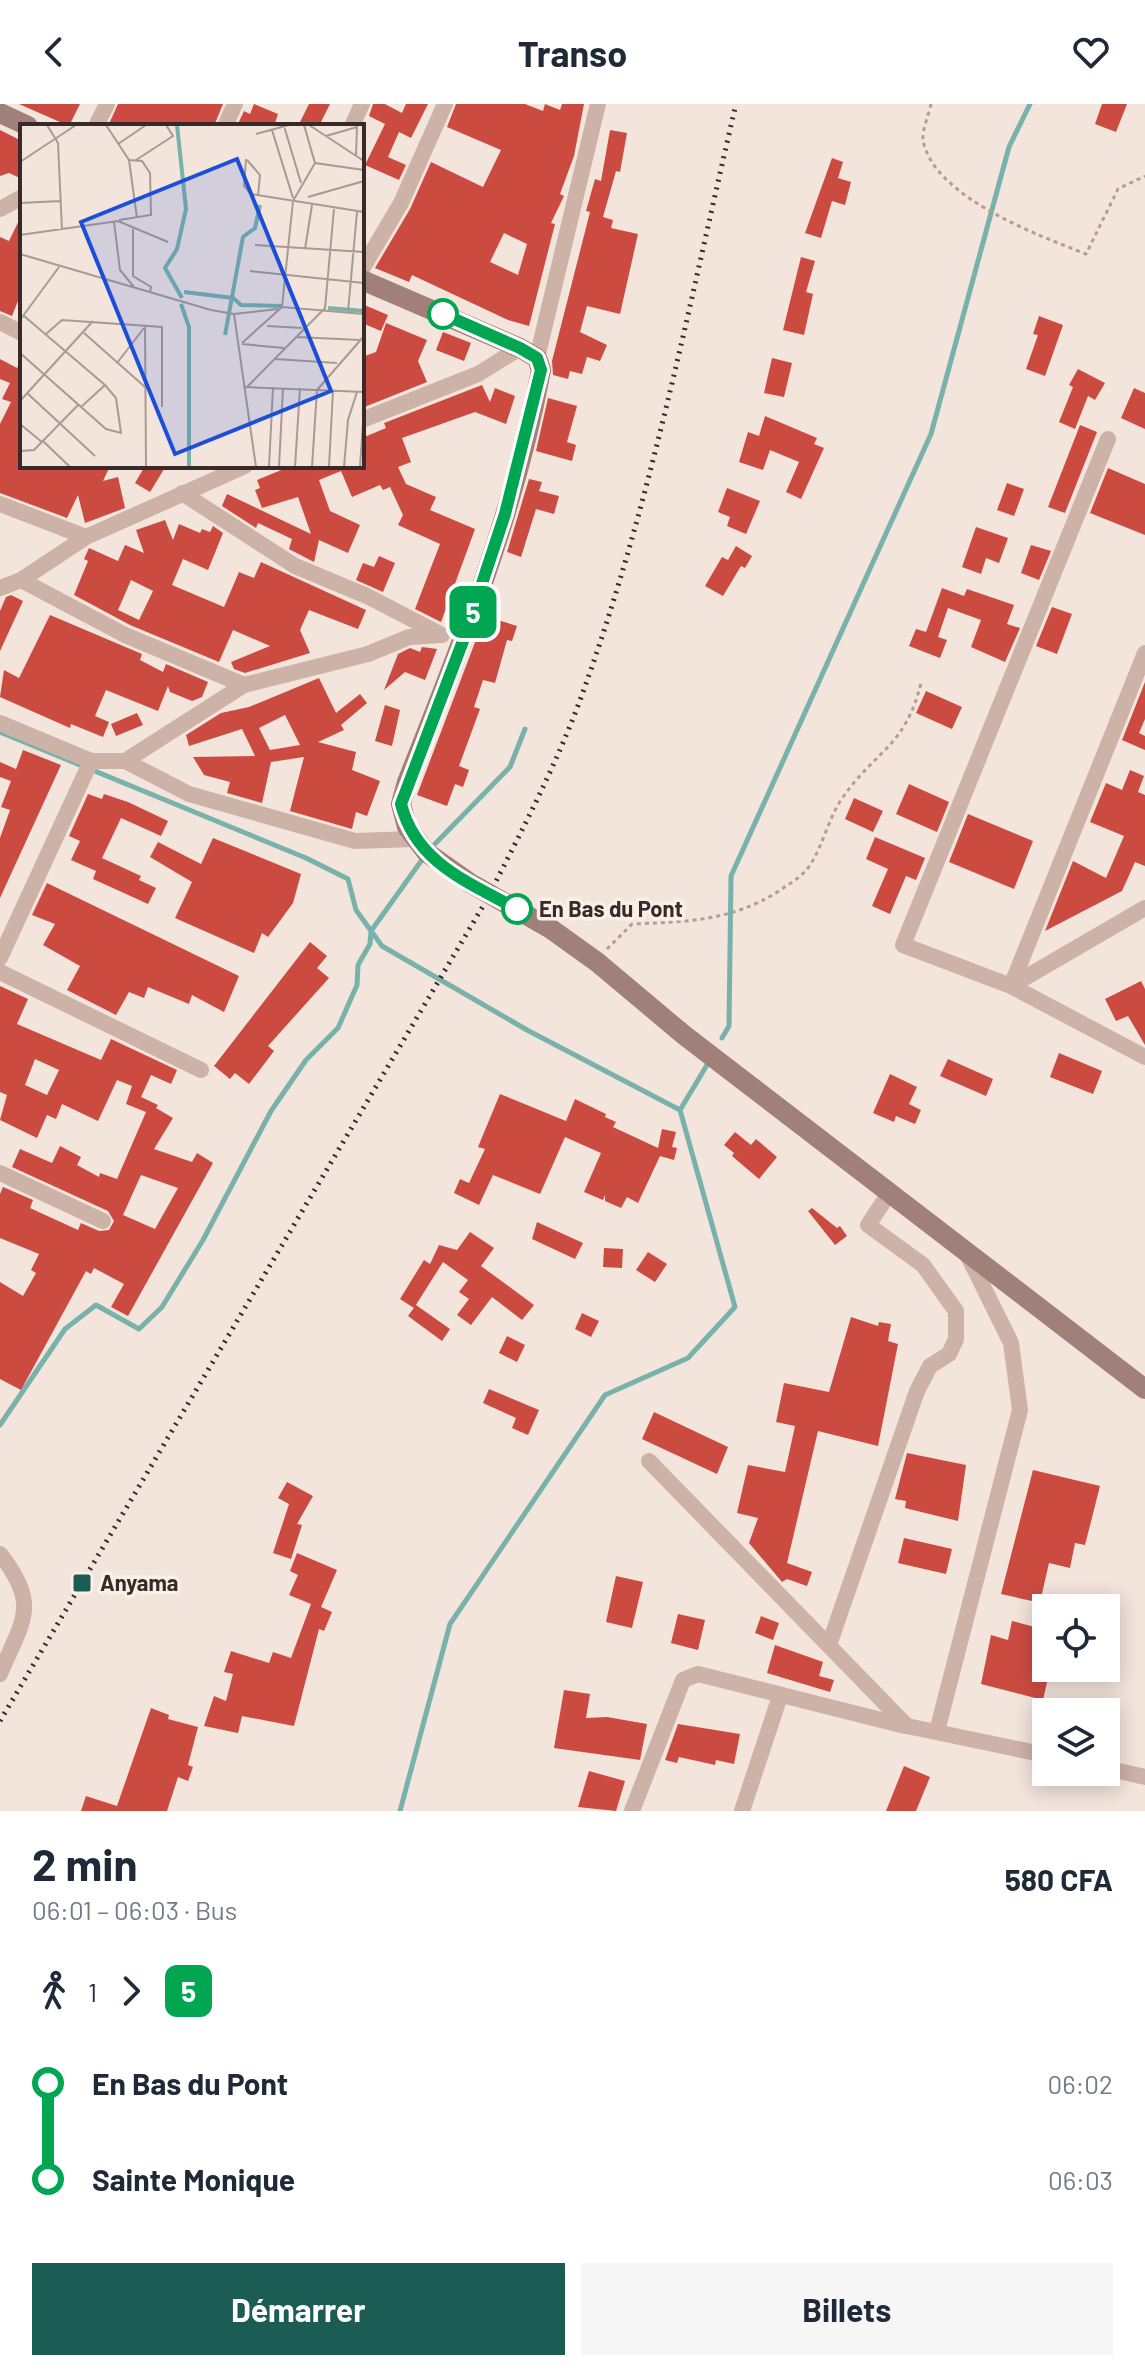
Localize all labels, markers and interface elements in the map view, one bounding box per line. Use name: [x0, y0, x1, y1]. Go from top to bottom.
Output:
icon: back: [32, 30, 76, 74]
icon: heart: [1069, 30, 1113, 74]
text: Transo: [518, 31, 627, 74]
inset map: [20, 124, 364, 468]
unlabelled marker: [428, 299, 458, 329]
line badge: 5: [447, 586, 499, 638]
text: 5: [465, 595, 481, 629]
marker: En Bas du Pont: [502, 894, 532, 924]
place label: En Bas du Pont: [539, 895, 683, 921]
place label: Anyama: [100, 1569, 178, 1595]
marker: Anyama: [71, 1572, 93, 1594]
map controls: [1032, 1594, 1120, 1786]
button: locate: [1032, 1594, 1120, 1682]
button: layers: [1032, 1698, 1120, 1786]
text: 2 min: [32, 1837, 137, 1890]
text: 580 CFA: [1005, 1861, 1113, 1897]
text: 06:01 – 06:03 · Bus: [32, 1894, 237, 1925]
icon: walk: [32, 1969, 76, 2013]
icon: forward: [109, 1969, 153, 2013]
text: 5: [181, 1974, 196, 2008]
text: 1: [88, 1976, 97, 2007]
text: En Bas du Pont: [92, 2065, 288, 2101]
text: 06:02: [1047, 2068, 1113, 2099]
text: Sainte Monique: [92, 2161, 295, 2197]
text: 06:03: [1048, 2164, 1113, 2195]
button: Démarrer: [32, 2263, 565, 2355]
button: Billets: [581, 2263, 1113, 2355]

